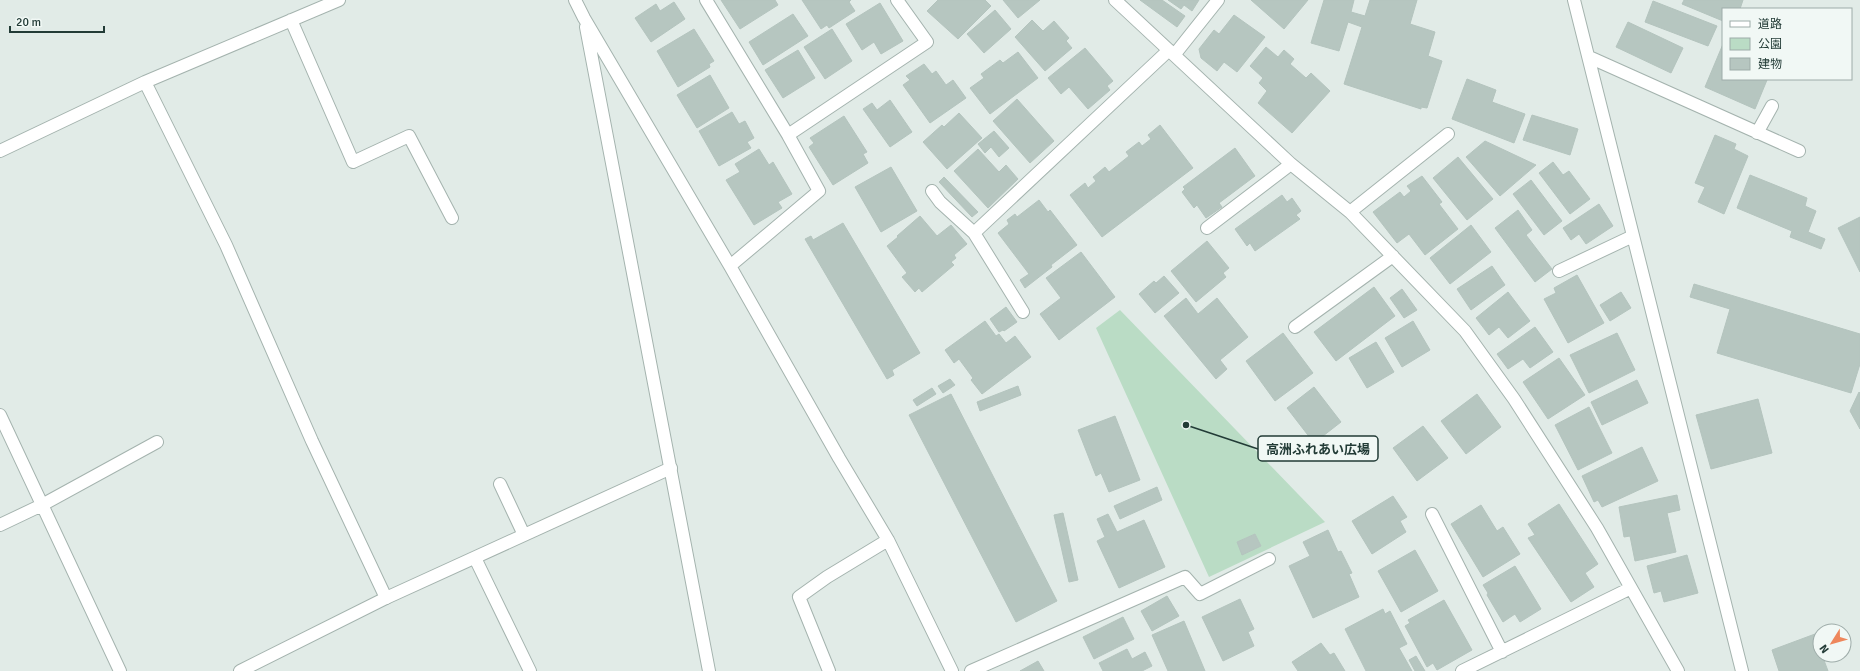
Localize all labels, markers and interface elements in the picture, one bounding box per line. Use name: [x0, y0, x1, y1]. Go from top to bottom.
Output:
scale bar: [10, 8, 104, 34]
legend: [1722, 8, 1852, 80]
text: 20 m: [16, 15, 41, 30]
text: 道路: [1758, 17, 1782, 32]
text: 公園: [1758, 37, 1782, 52]
text: 建物: [1758, 57, 1782, 72]
callout: 高洲ふれあい広場: [1258, 436, 1378, 461]
text: 高洲ふれあい広場: [1266, 442, 1370, 458]
north arrow: [1812, 623, 1852, 663]
text: N: [1817, 642, 1832, 656]

